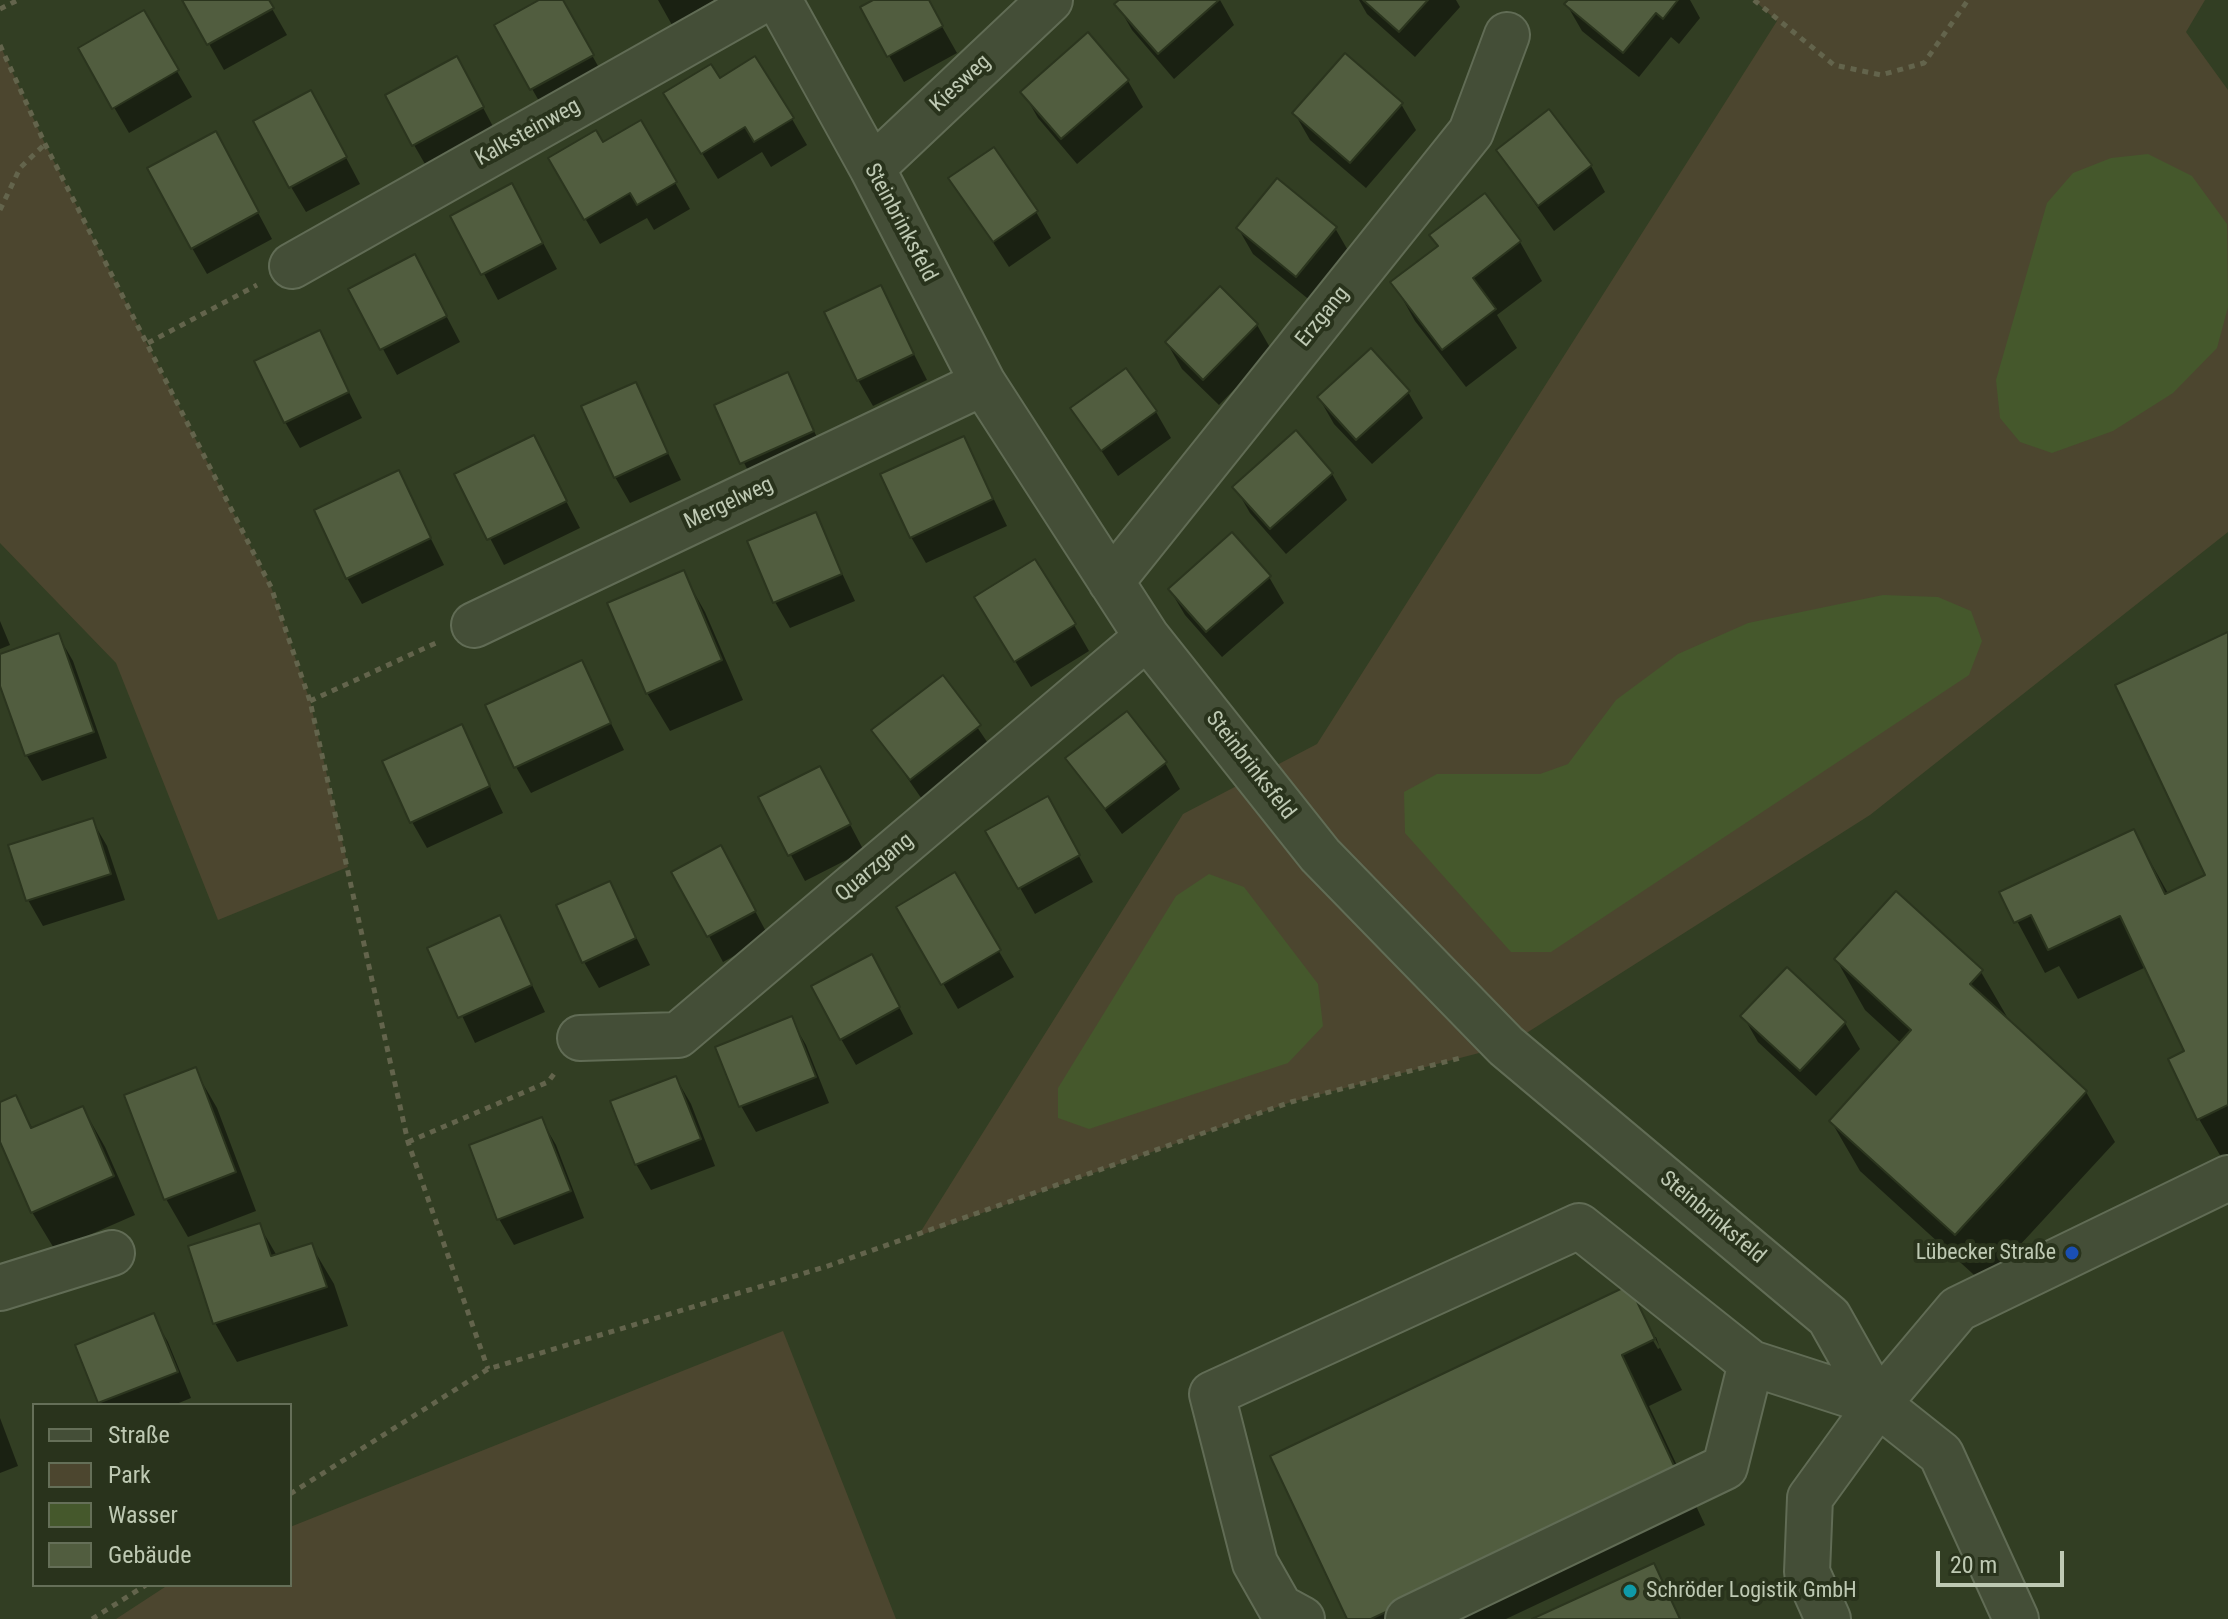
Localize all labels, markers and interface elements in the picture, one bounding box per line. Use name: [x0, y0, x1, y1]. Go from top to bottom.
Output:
street label: Kiesweg: [925, 50, 997, 118]
street label: Kalksteinweg: [471, 93, 585, 173]
street label: Steinbrinksfeld: [858, 159, 942, 287]
street label: Erzgang: [1291, 281, 1355, 353]
street label: Mergelweg: [680, 472, 778, 536]
street label: Steinbrinksfeld: [1200, 707, 1300, 825]
street label: Quarzgang: [831, 828, 919, 908]
street label: Steinbrinksfeld: [1654, 1166, 1770, 1270]
place label: Lübecker Straße: [1916, 1240, 2056, 1266]
marker: Lübecker Straße: [2063, 1244, 2081, 1262]
legend: [32, 1403, 292, 1587]
text: Straße: [108, 1421, 170, 1449]
text: Park: [108, 1461, 151, 1489]
text: Wasser: [108, 1501, 178, 1529]
scale bar: [1940, 1535, 2068, 1585]
text: Gebäude: [108, 1541, 192, 1569]
text: 20 m: [1950, 1551, 1997, 1579]
place label: Schröder Logistik GmbH: [1646, 1578, 1857, 1604]
marker: Schröder Logistik GmbH: [1621, 1582, 1639, 1600]

